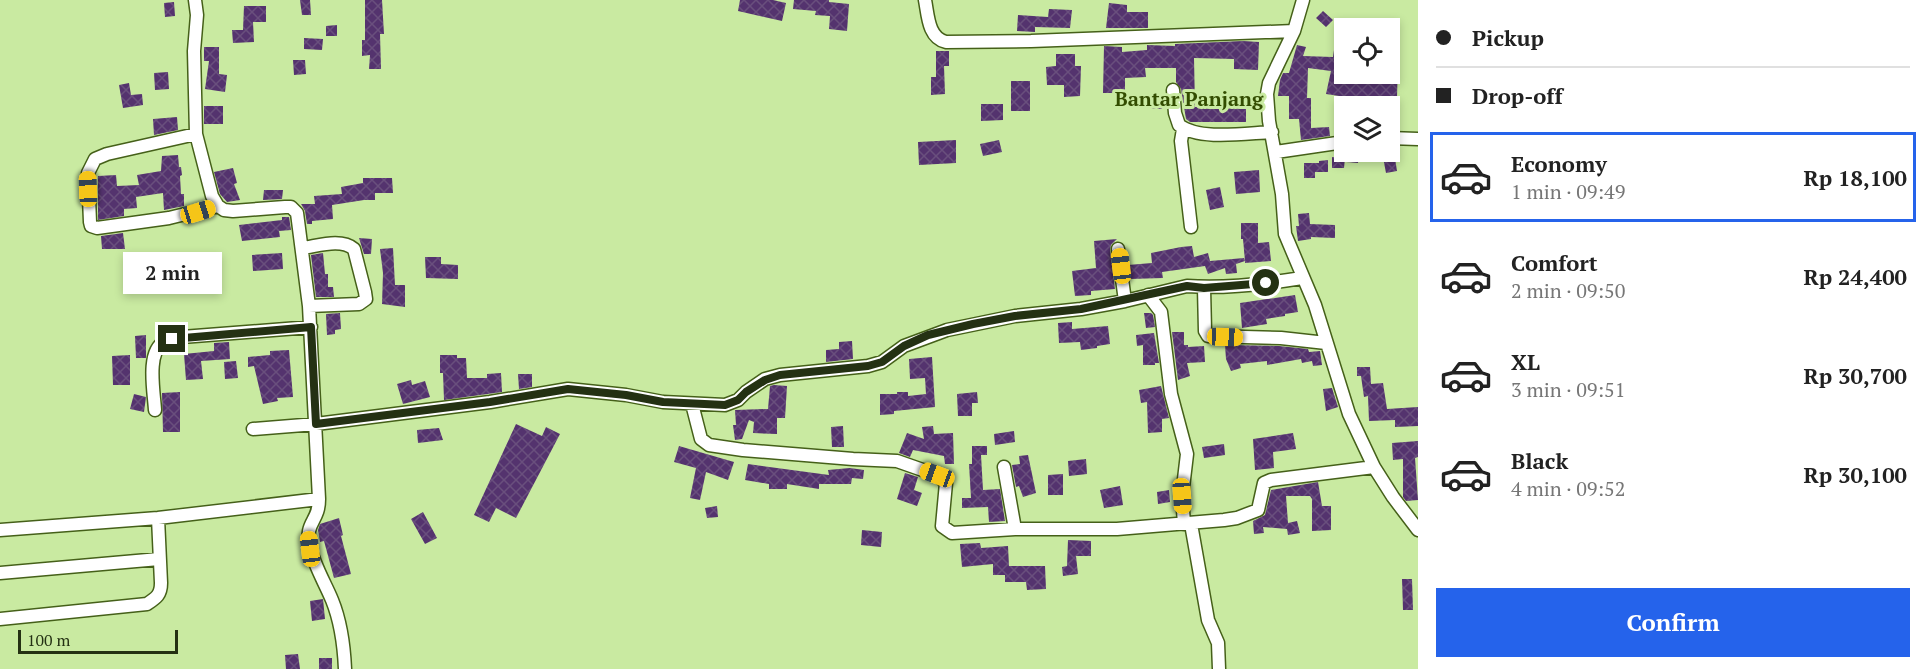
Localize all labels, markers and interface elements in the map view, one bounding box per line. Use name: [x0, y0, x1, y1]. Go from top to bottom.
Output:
map controls: [1334, 18, 1400, 162]
button: locate: [1334, 18, 1400, 84]
text: Pickup: [1472, 23, 1544, 52]
text: Drop-off: [1472, 81, 1563, 110]
district label: Bantar Panjang: [1115, 85, 1264, 112]
button: layers: [1334, 96, 1400, 162]
text: Economy: [1511, 149, 1607, 178]
icon: car: [1439, 150, 1493, 204]
text: Rp 18,100: [1803, 163, 1907, 192]
car: [78, 171, 98, 207]
text: 1 min · 09:49: [1511, 178, 1625, 205]
car: [178, 198, 218, 226]
car: [1110, 247, 1132, 285]
text: Comfort: [1511, 248, 1597, 277]
icon: car: [1439, 249, 1493, 303]
callout: 2 min: [122, 252, 222, 294]
text: 2 min: [145, 259, 200, 286]
text: Rp 24,400: [1803, 262, 1907, 291]
route start: [1252, 269, 1279, 296]
text: 2 min · 09:50: [1511, 277, 1625, 304]
route end: [158, 325, 185, 352]
car: [1207, 327, 1243, 347]
text: XL: [1511, 347, 1540, 376]
icon: car: [1439, 348, 1493, 402]
text: Rp 30,700: [1803, 361, 1907, 390]
text: 3 min · 09:51: [1511, 376, 1625, 403]
text: Black: [1511, 446, 1568, 475]
icon: car: [1439, 447, 1493, 501]
car: [917, 460, 957, 490]
text: Rp 30,100: [1803, 460, 1907, 489]
text: 4 min · 09:52: [1511, 475, 1625, 502]
car: [1172, 477, 1192, 515]
car: [299, 530, 321, 568]
button: Confirm: [1436, 588, 1910, 657]
scale bar: [18, 627, 178, 654]
text: 100 m: [27, 629, 70, 651]

